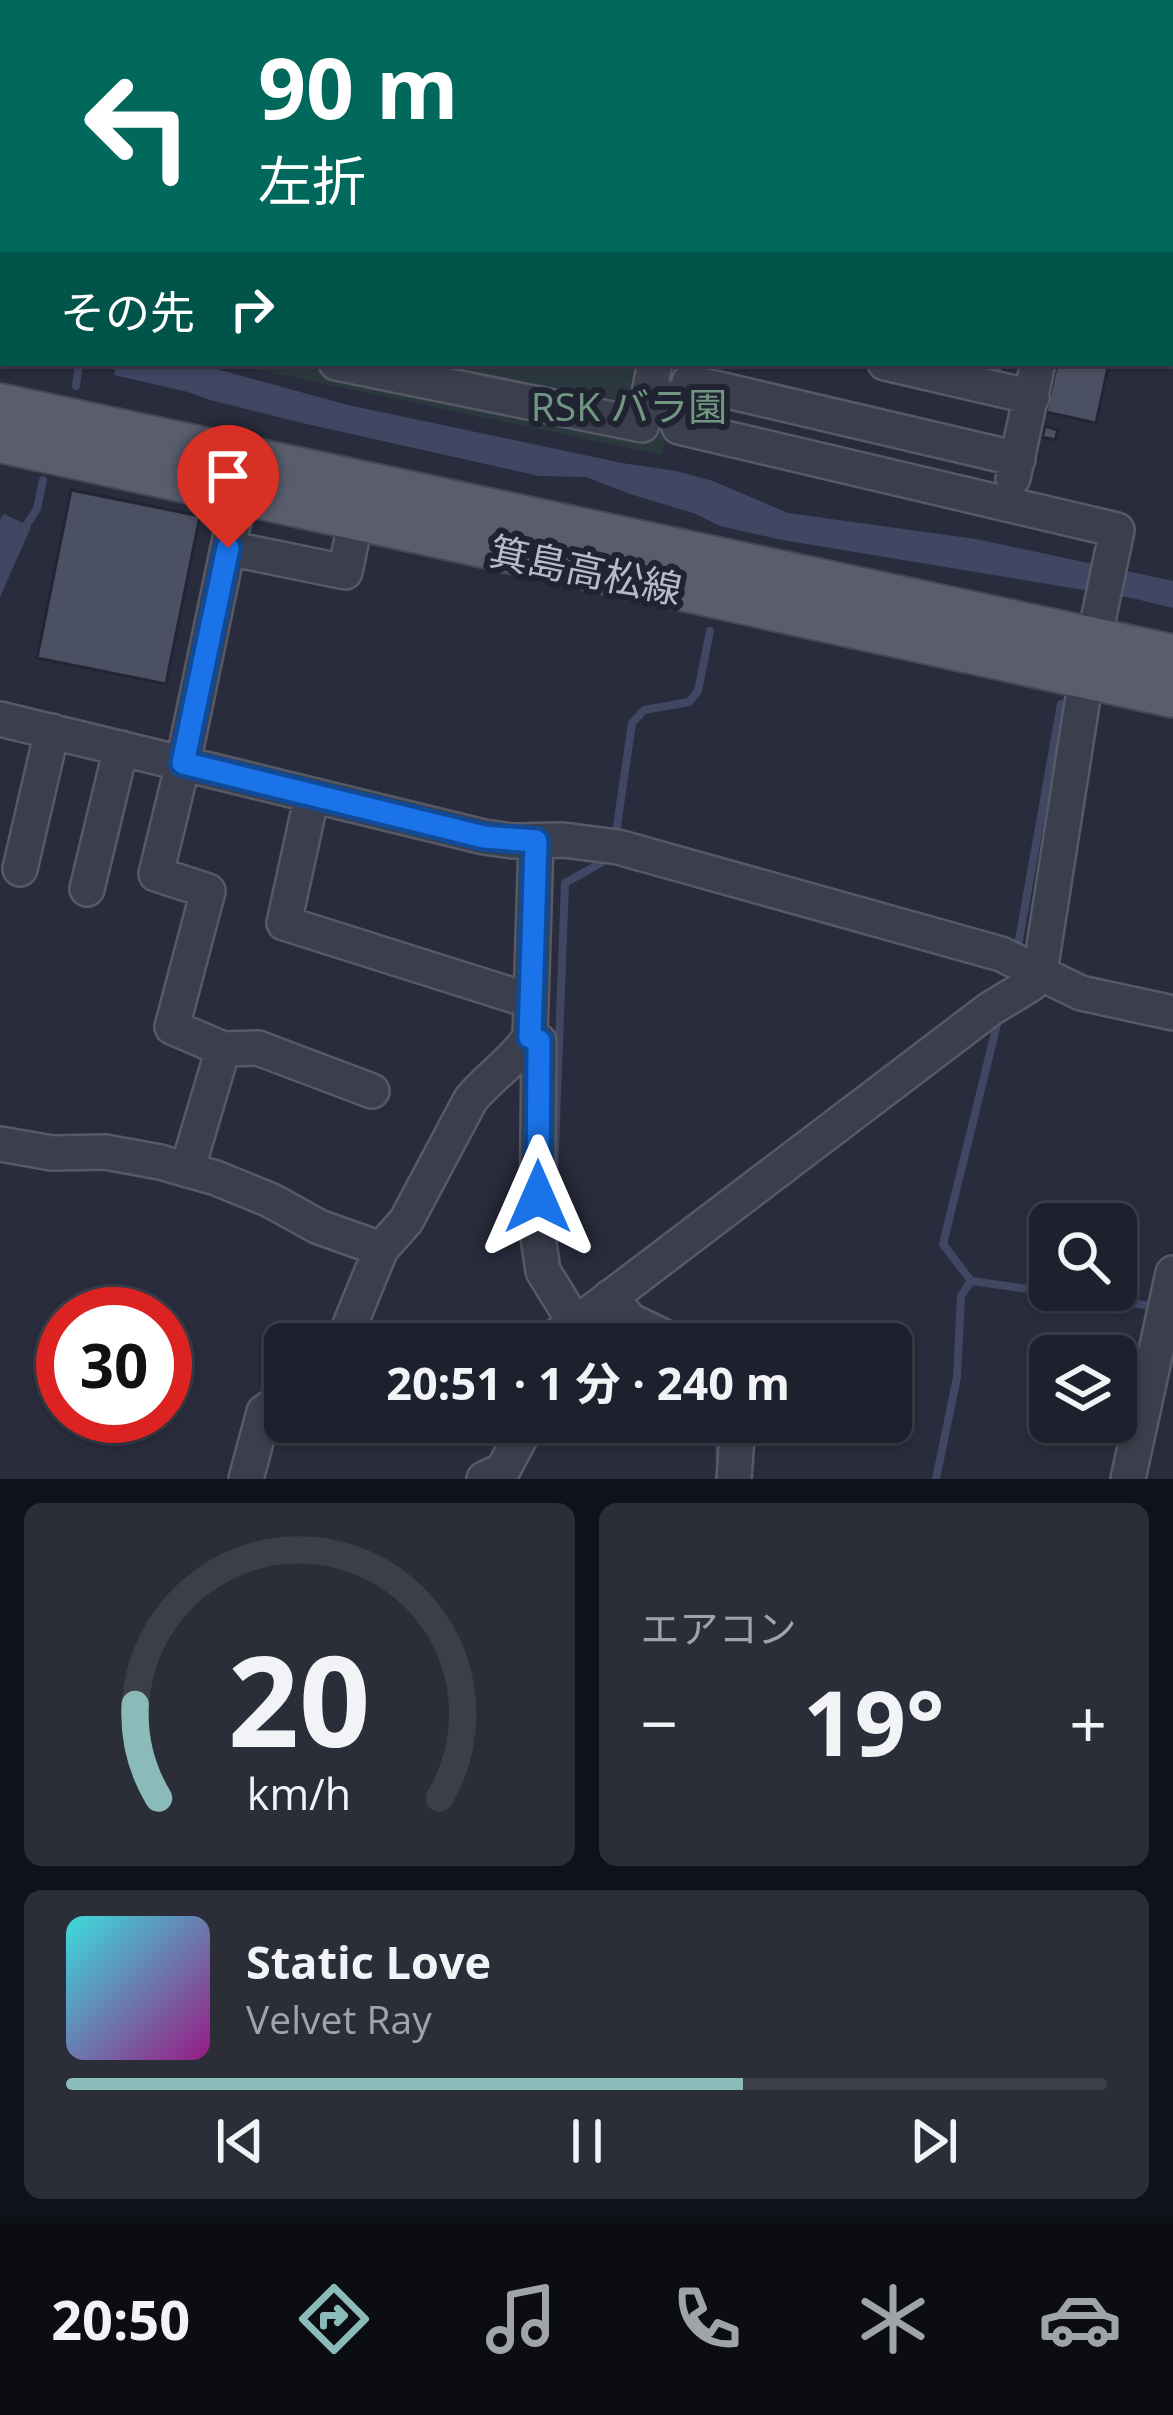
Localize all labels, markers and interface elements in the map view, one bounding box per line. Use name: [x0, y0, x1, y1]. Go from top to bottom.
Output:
text: 90 m: [258, 29, 458, 144]
icon: left: [60, 48, 216, 204]
text: 左折: [258, 143, 366, 217]
icon: right: [219, 276, 285, 342]
text: その先: [60, 281, 195, 342]
park label: RSK バラ園: [531, 379, 727, 432]
pin: [177, 425, 279, 548]
icon: arrive: [195, 443, 261, 509]
street label: 箕島高松線: [485, 523, 687, 615]
position arrow: [475, 1134, 601, 1260]
map controls: [1029, 1203, 1137, 1443]
button: search: [1029, 1203, 1137, 1311]
speed limit sign: 30: [36, 1287, 192, 1443]
button: layers: [1029, 1335, 1137, 1443]
text: 20:51 · 1 分 · 240 m: [386, 1352, 790, 1413]
text: エアコン: [641, 1601, 797, 1654]
text: 20: [228, 1614, 371, 1784]
text: 19°: [803, 1660, 944, 1782]
text: −: [641, 1677, 678, 1767]
text: +: [1069, 1677, 1107, 1767]
text: km/h: [247, 1763, 351, 1822]
text: Static Love: [246, 1931, 491, 1992]
text: Velvet Ray: [246, 1992, 432, 2045]
icon: previous: [207, 2108, 273, 2174]
icon: pause: [554, 2108, 620, 2174]
icon: next: [901, 2108, 967, 2174]
icon: directions: [292, 2277, 376, 2361]
icon: music: [479, 2277, 563, 2361]
icon: phone: [665, 2277, 749, 2361]
icon: climate: [851, 2277, 935, 2361]
icon: car: [1038, 2277, 1122, 2361]
text: 20:50: [51, 2282, 190, 2356]

